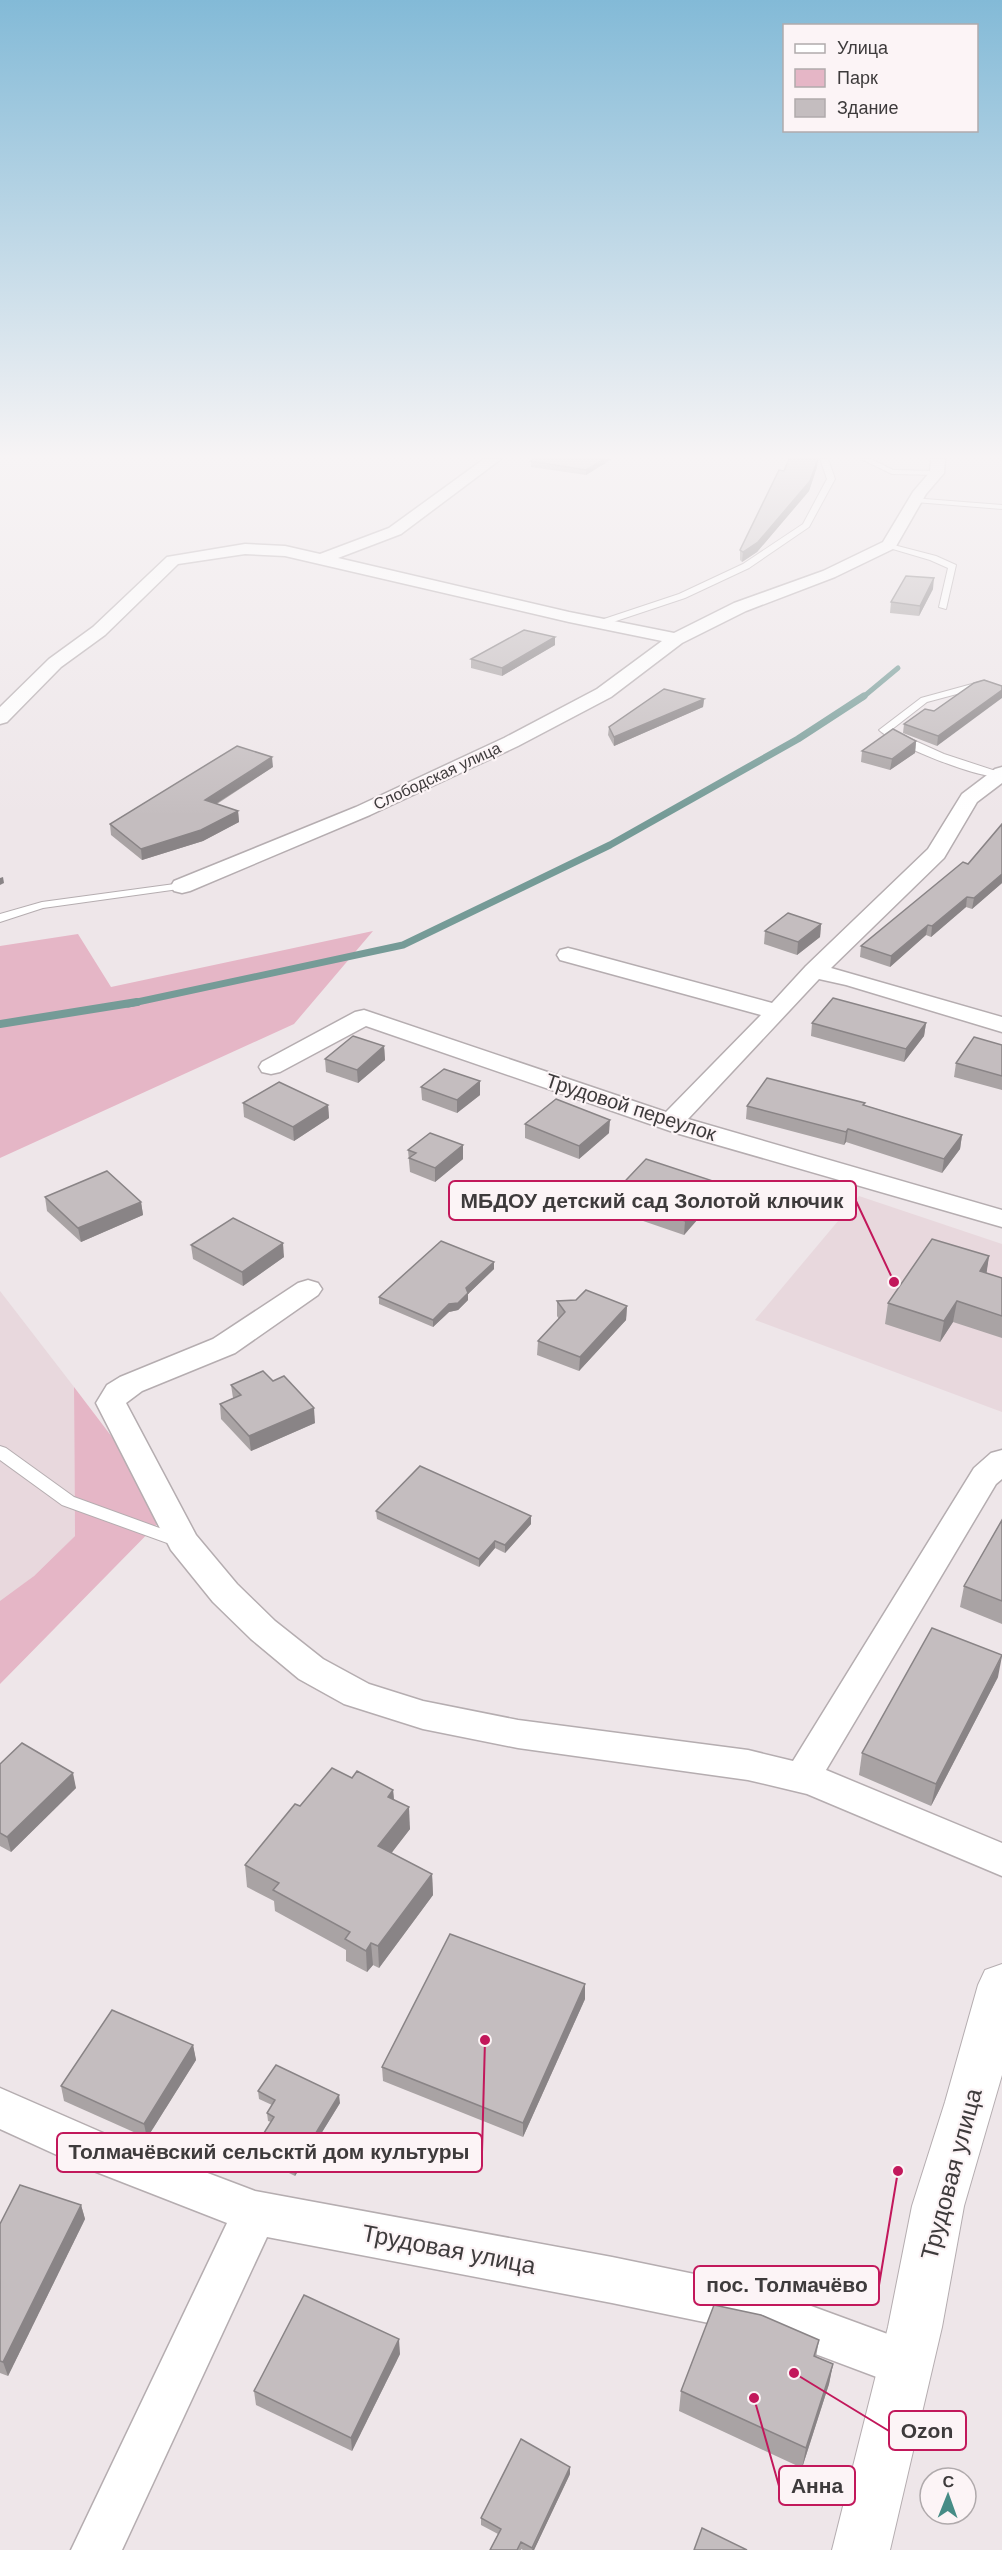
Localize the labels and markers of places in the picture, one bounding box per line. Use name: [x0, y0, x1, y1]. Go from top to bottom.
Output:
callout: МБДОУ детский сад Золотой ключик: [449, 1181, 856, 1220]
callout: Толмачёвский сельсктй дом культуры: [57, 2133, 482, 2172]
callout: пос. Толмачёво: [694, 2266, 879, 2305]
callout: Ozon: [889, 2411, 966, 2450]
callout: Анна: [779, 2466, 855, 2505]

